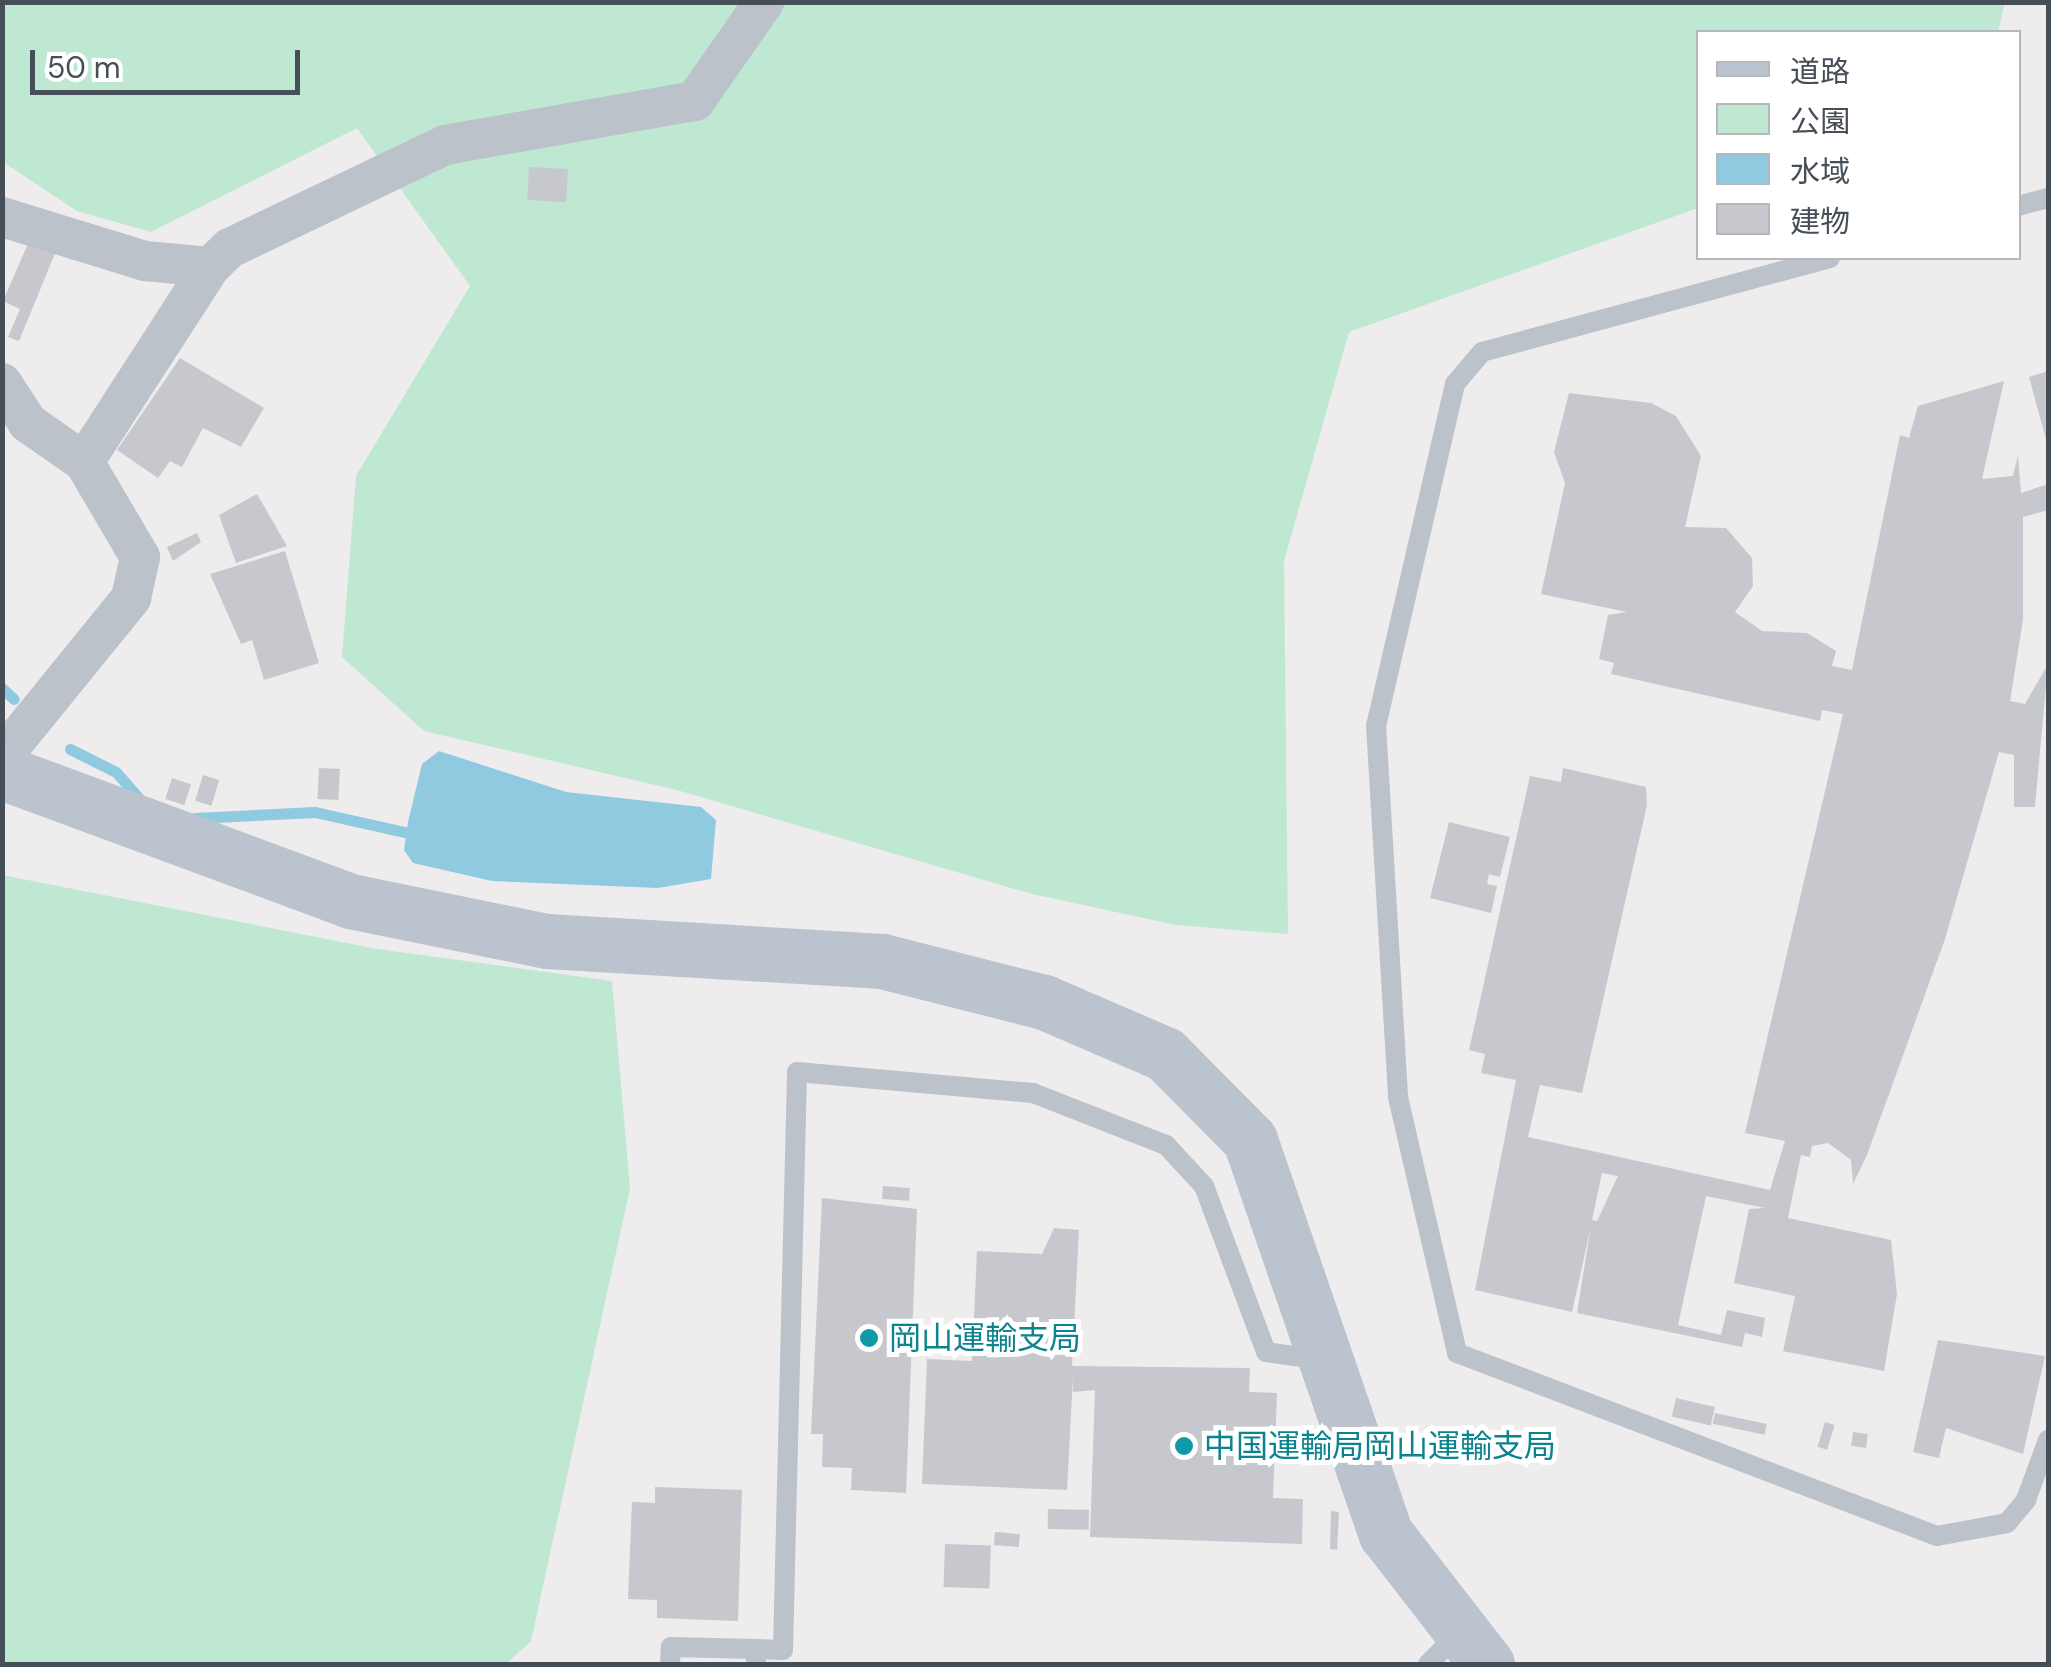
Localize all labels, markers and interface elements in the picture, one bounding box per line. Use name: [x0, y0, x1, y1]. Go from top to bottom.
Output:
scale bar: [35, 30, 305, 92]
legend: [1696, 30, 2021, 260]
text: 50 m: [47, 48, 121, 87]
text: 道路: [1790, 52, 1850, 91]
text: 公園: [1790, 102, 1850, 141]
text: 水域: [1790, 152, 1850, 191]
text: 建物: [1790, 202, 1850, 241]
place label: 岡山運輸支局: [889, 1319, 1081, 1357]
marker: 岡山運輸支局: [858, 1327, 880, 1349]
place label: 中国運輸局岡山運輸支局: [1204, 1427, 1556, 1465]
marker: 中国運輸局岡山運輸支局: [1173, 1435, 1195, 1457]

